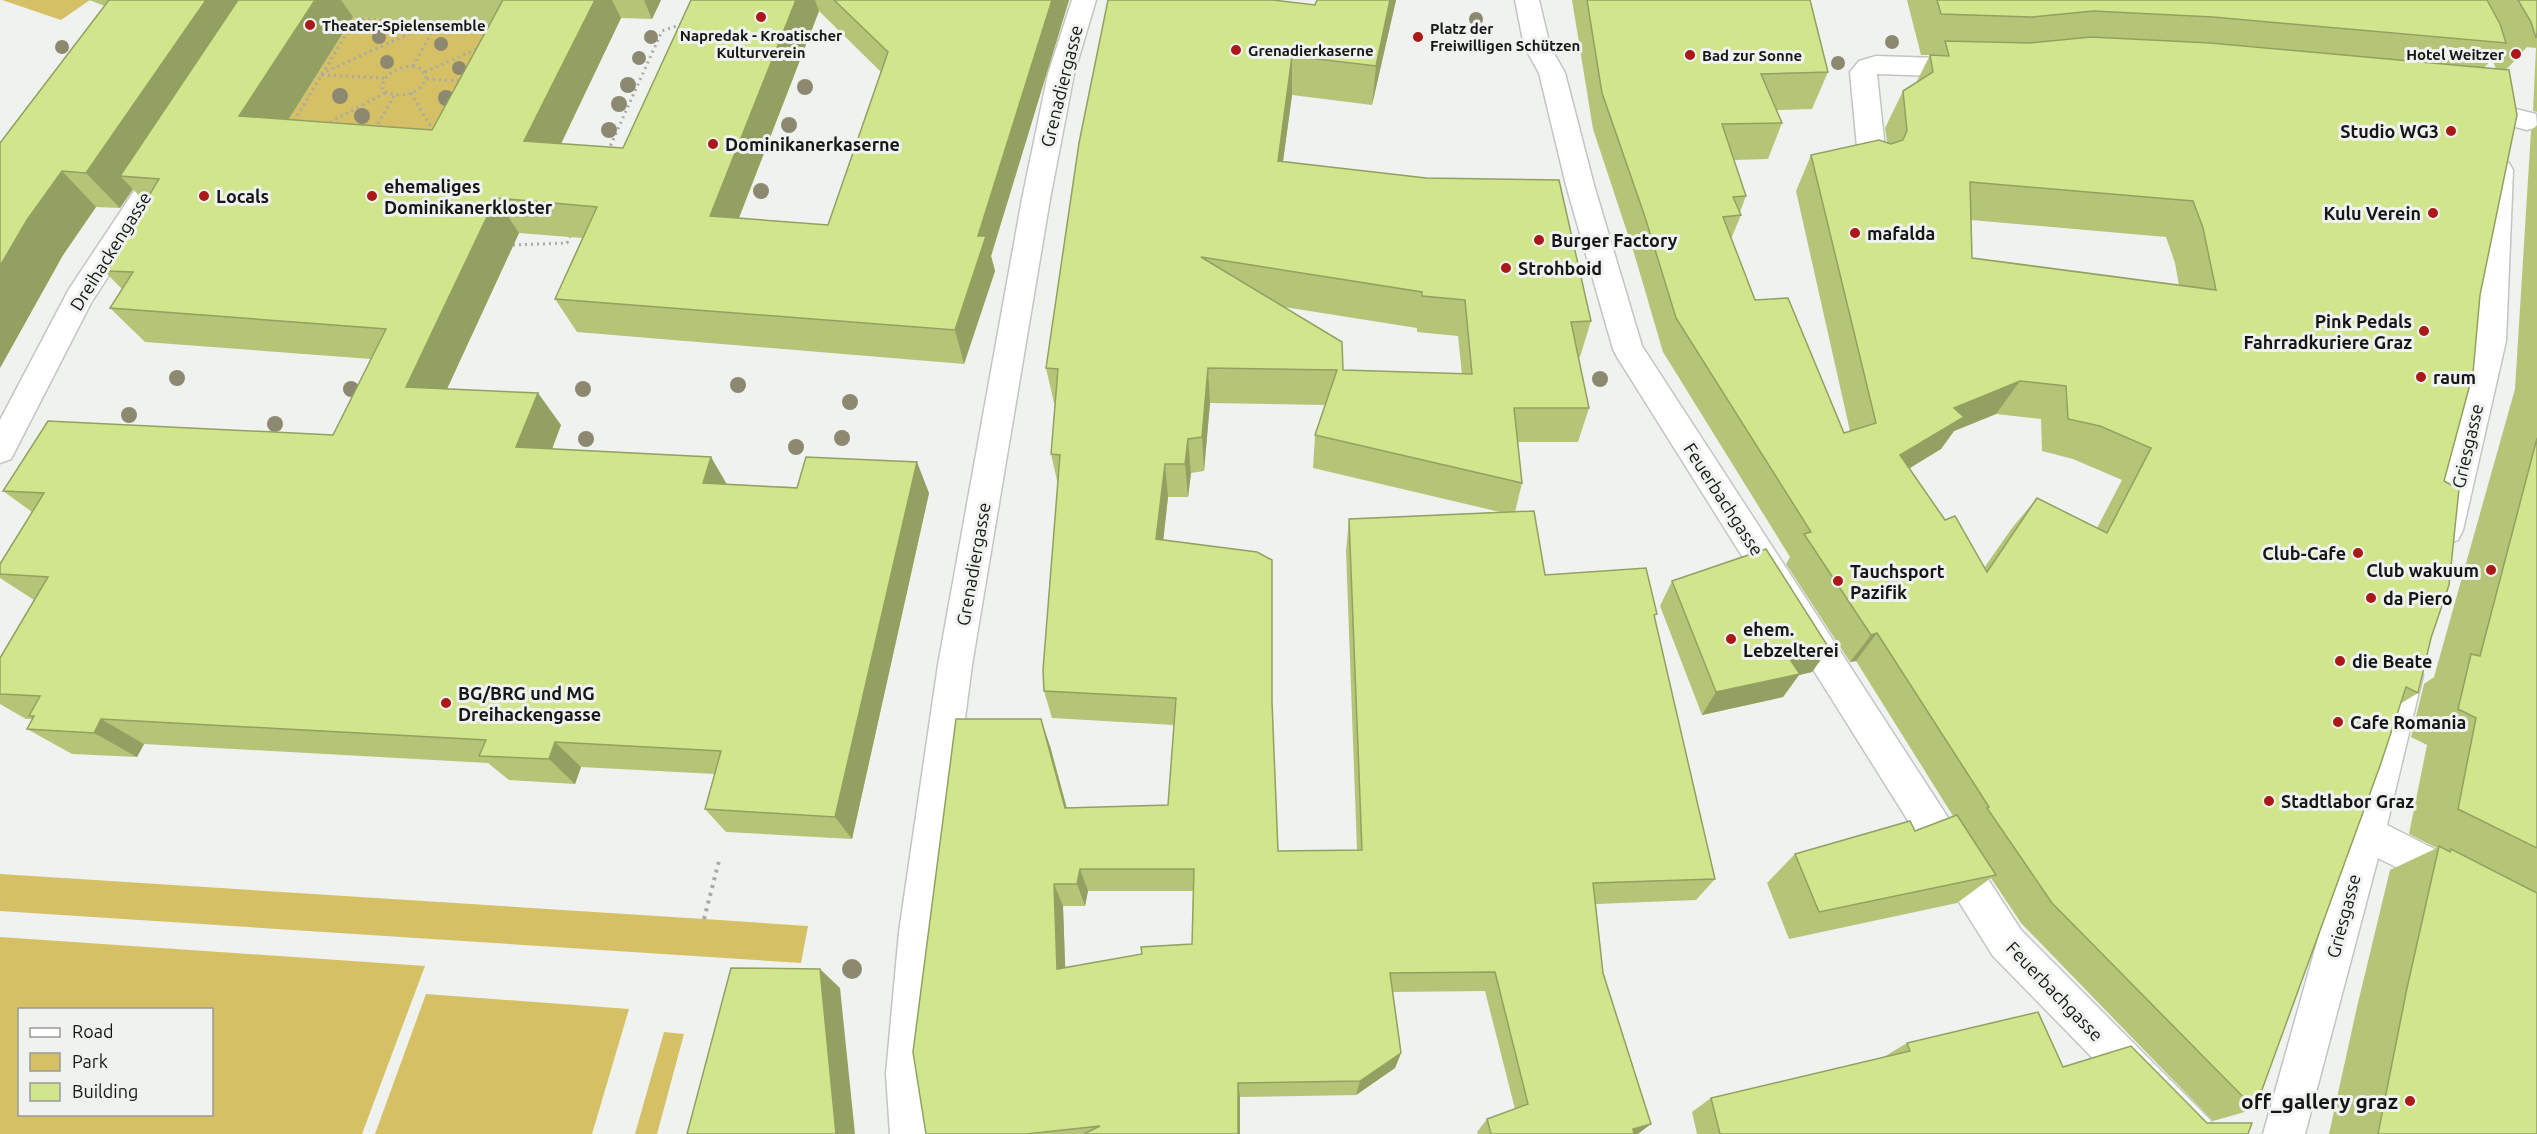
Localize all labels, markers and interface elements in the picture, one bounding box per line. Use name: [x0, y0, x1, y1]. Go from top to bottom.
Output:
marker: Napredak - Kroatischer Kulturverein: [754, 10, 768, 24]
place label: Theater-Spielensemble: [322, 17, 486, 34]
marker: Theater-Spielensemble: [303, 18, 317, 32]
place label: Platz der Freiwilligen Schützen: [1430, 20, 1580, 54]
street label: Grenadiergasse: [1036, 23, 1086, 149]
place label: Napredak - Kroatischer Kulturverein: [680, 27, 843, 61]
marker: Platz der Freiwilligen Schützen: [1411, 30, 1425, 44]
place label: Grenadierkaserne: [1248, 42, 1374, 59]
marker: Grenadierkaserne: [1229, 43, 1243, 57]
place label: Hotel Weitzer: [2406, 46, 2505, 63]
place label: Bad zur Sonne: [1702, 47, 1802, 64]
marker: Hotel Weitzer: [2509, 47, 2523, 61]
marker: Bad zur Sonne: [1683, 48, 1697, 62]
place label: Studio WG3: [2340, 121, 2439, 141]
marker: Studio WG3: [2444, 124, 2458, 138]
place label: Dominikanerkaserne: [725, 134, 900, 154]
marker: Dominikanerkaserne: [706, 137, 720, 151]
place label: ehemaliges Dominikanerkloster: [384, 176, 553, 217]
place label: Locals: [216, 186, 269, 206]
street label: Dreihackengasse: [66, 188, 154, 314]
marker: Locals: [197, 189, 211, 203]
marker: ehemaliges Dominikanerkloster: [365, 189, 379, 203]
place label: Kulu Verein: [2324, 203, 2421, 223]
marker: Kulu Verein: [2426, 206, 2440, 220]
place label: mafalda: [1867, 223, 1935, 243]
marker: mafalda: [1848, 226, 1862, 240]
place label: Burger Factory: [1551, 230, 1678, 250]
marker: Burger Factory: [1532, 233, 1546, 247]
place label: Strohboid: [1518, 258, 1602, 278]
marker: Strohboid: [1499, 261, 1513, 275]
place label: Pink Pedals Fahrradkuriere Graz: [2243, 311, 2412, 352]
marker: Pink Pedals Fahrradkuriere Graz: [2417, 324, 2431, 338]
place label: raum: [2433, 367, 2476, 387]
marker: raum: [2414, 370, 2428, 384]
street label: Griesgasse: [2448, 402, 2486, 490]
street label: Feuerbachgasse: [1680, 439, 1768, 559]
street label: Grenadiergasse: [952, 501, 994, 627]
place label: Club-Cafe: [2262, 543, 2346, 563]
marker: Club-Cafe: [2351, 546, 2365, 560]
place label: Club wakuum: [2366, 560, 2479, 580]
place label: Tauchsport Pazifik: [1850, 561, 1945, 602]
marker: Club wakuum: [2484, 563, 2498, 577]
marker: Tauchsport Pazifik: [1831, 574, 1845, 588]
place label: da Piero: [2383, 588, 2453, 608]
marker: da Piero: [2364, 591, 2378, 605]
place label: ehem. Lebzelterei: [1743, 619, 1839, 660]
marker: ehem. Lebzelterei: [1724, 632, 1738, 646]
place label: die Beate: [2352, 651, 2432, 671]
marker: die Beate: [2333, 654, 2347, 668]
place label: BG/BRG und MG Dreihackengasse: [458, 683, 601, 724]
marker: BG/BRG und MG Dreihackengasse: [439, 696, 453, 710]
place label: Cafe Romania: [2350, 712, 2466, 732]
marker: Cafe Romania: [2331, 715, 2345, 729]
place label: Stadtlabor Graz: [2281, 791, 2414, 811]
marker: Stadtlabor Graz: [2262, 794, 2276, 808]
street label: Griesgasse: [2322, 872, 2364, 960]
street label: Feuerbachgasse: [2003, 937, 2107, 1045]
legend: [18, 1008, 213, 1116]
text: Road: [72, 1021, 114, 1041]
text: Park: [72, 1051, 108, 1071]
text: Building: [72, 1081, 138, 1101]
place label: off_gallery graz: [2241, 1089, 2398, 1113]
marker: off_gallery graz: [2403, 1094, 2417, 1108]

